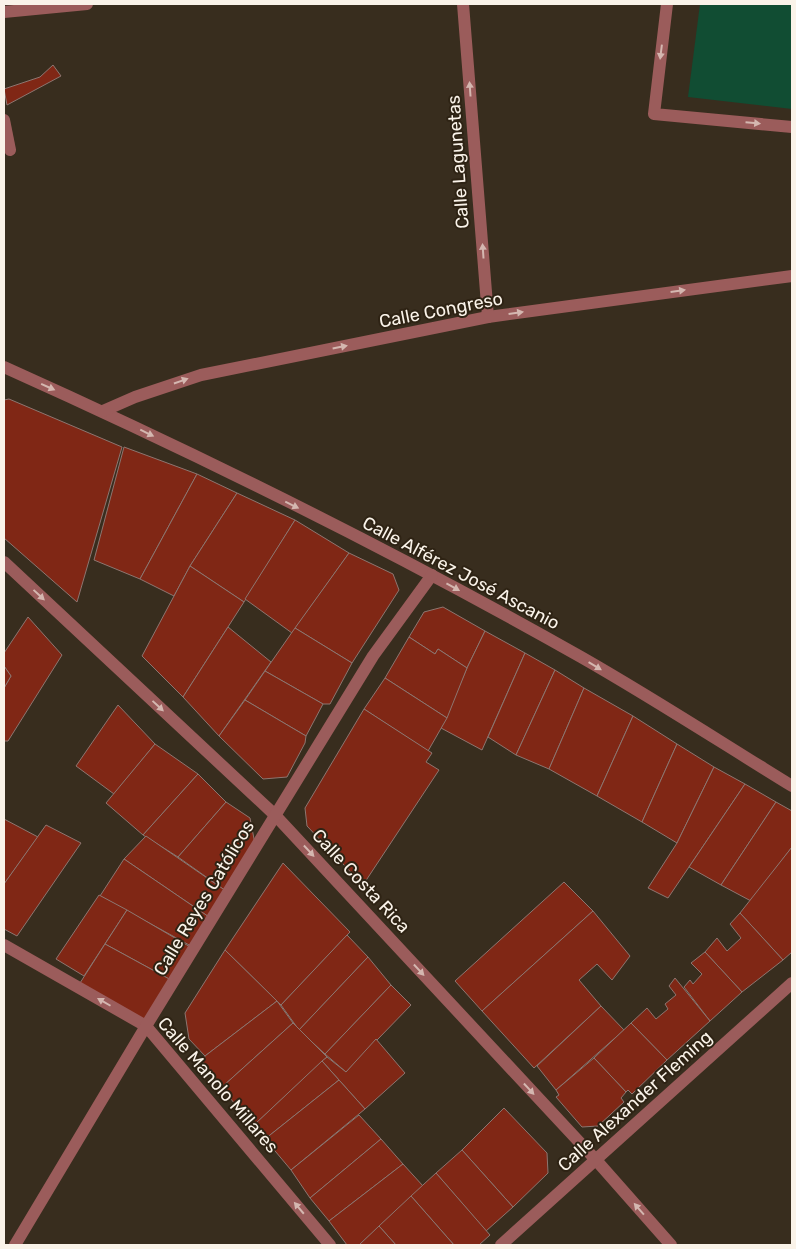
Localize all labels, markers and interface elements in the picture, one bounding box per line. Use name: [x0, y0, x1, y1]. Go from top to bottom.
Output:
one-way arrow: [657, 44, 665, 60]
one-way arrow: [466, 81, 474, 97]
street label: Calle Lagunetas: [442, 94, 474, 230]
one-way arrow: [746, 120, 762, 128]
one-way arrow: [478, 243, 486, 259]
street label: Calle Congreso: [377, 287, 505, 333]
one-way arrow: [670, 287, 686, 295]
one-way arrow: [509, 309, 525, 317]
one-way arrow: [332, 343, 347, 351]
one-way arrow: [174, 377, 189, 385]
one-way arrow: [41, 383, 55, 391]
one-way arrow: [140, 429, 154, 437]
one-way arrow: [285, 501, 300, 509]
street label: Calle Alférez José Ascanio: [359, 512, 563, 634]
one-way arrow: [445, 583, 460, 591]
one-way arrow: [33, 589, 45, 601]
one-way arrow: [588, 661, 601, 670]
one-way arrow: [152, 700, 164, 712]
street label: Calle Reyes Católicos: [149, 816, 259, 980]
street label: Calle Costa Rica: [307, 824, 415, 938]
one-way arrow: [303, 844, 314, 857]
one-way arrow: [413, 963, 425, 975]
one-way arrow: [96, 998, 111, 1006]
street label: Calle Manolo Millares: [153, 1012, 283, 1158]
street label: Calle Alexander Fleming: [553, 1026, 717, 1176]
one-way arrow: [524, 1082, 535, 1095]
one-way arrow: [293, 1201, 304, 1214]
one-way arrow: [633, 1202, 644, 1215]

